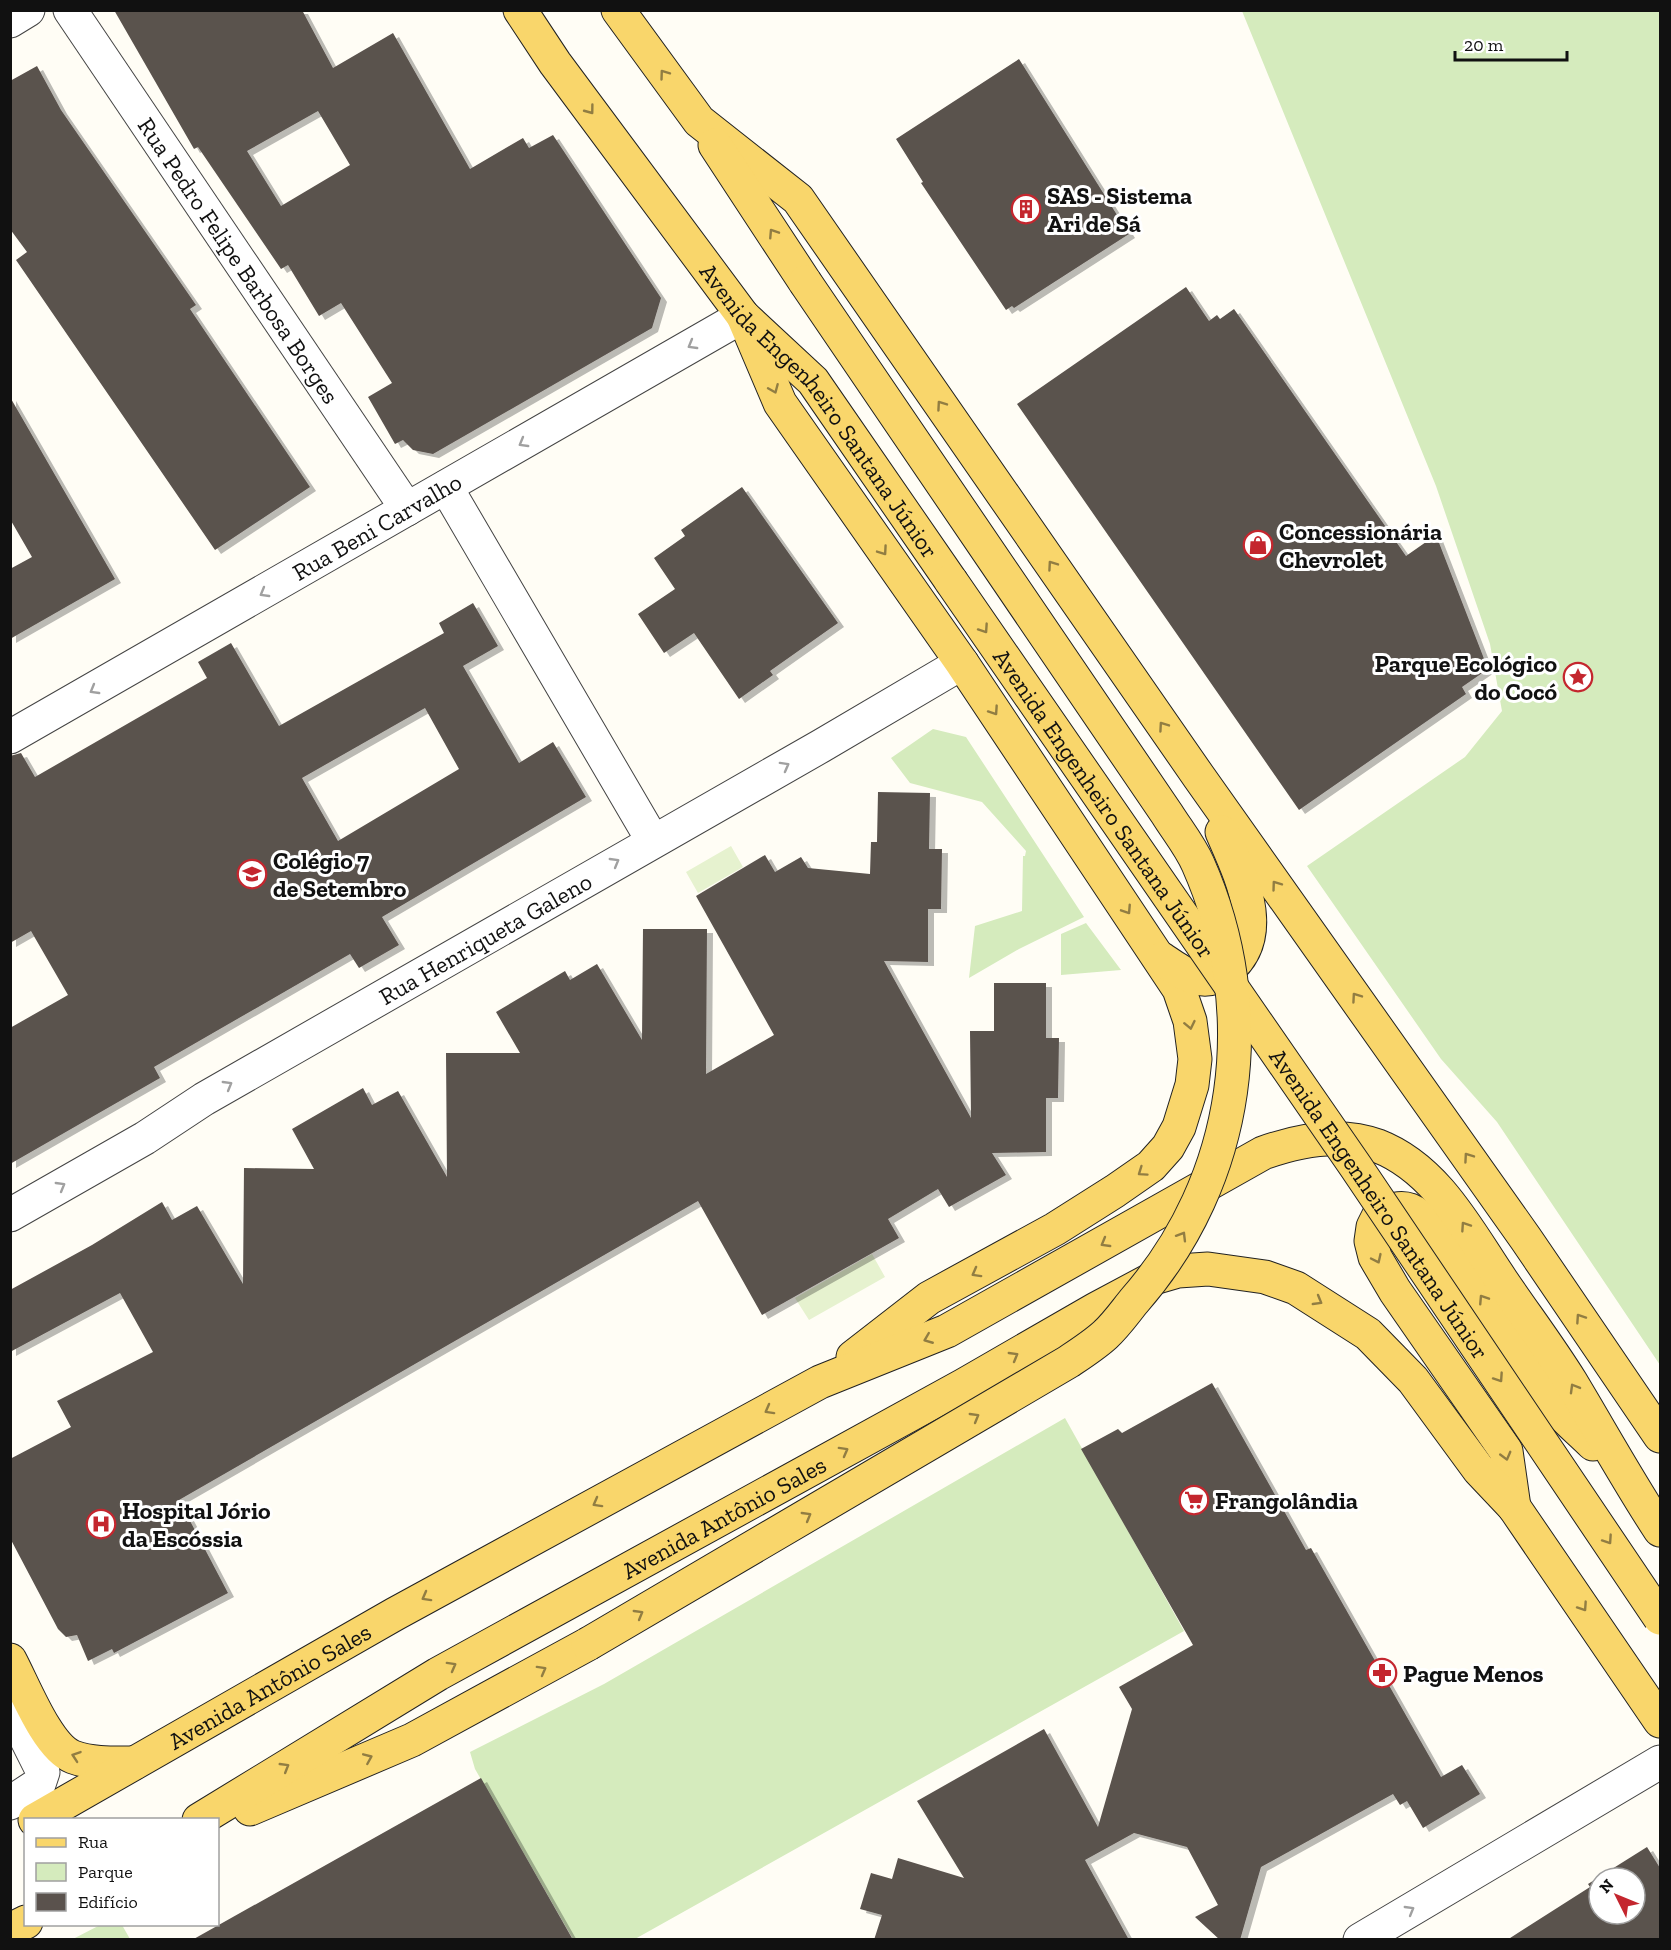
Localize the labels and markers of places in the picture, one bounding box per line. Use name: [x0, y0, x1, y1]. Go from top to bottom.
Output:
place label: SAS - Sistema Ari de Sá: [1047, 181, 1192, 238]
building icon: SAS - Sistema Ari de Sá: [1010, 193, 1042, 225]
place label: Concessionária Chevrolet: [1279, 517, 1442, 574]
shop icon: Concessionária Chevrolet: [1242, 529, 1274, 561]
place label: Parque Ecológico do Cocó: [1375, 649, 1557, 706]
place icon: Parque Ecológico do Cocó: [1562, 661, 1594, 693]
place label: Colégio 7 de Setembro: [273, 846, 407, 903]
school or university icon: Colégio 7 de Setembro: [236, 858, 268, 890]
supermarket icon: Frangolândia: [1178, 1484, 1210, 1516]
place label: Frangolândia: [1215, 1486, 1358, 1515]
place label: Hospital Jório da Escóssia: [122, 1496, 271, 1553]
hospital icon: Hospital Jório da Escóssia: [85, 1508, 117, 1540]
pharmacy icon: Pague Menos: [1366, 1657, 1398, 1689]
place label: Pague Menos: [1403, 1659, 1544, 1688]

